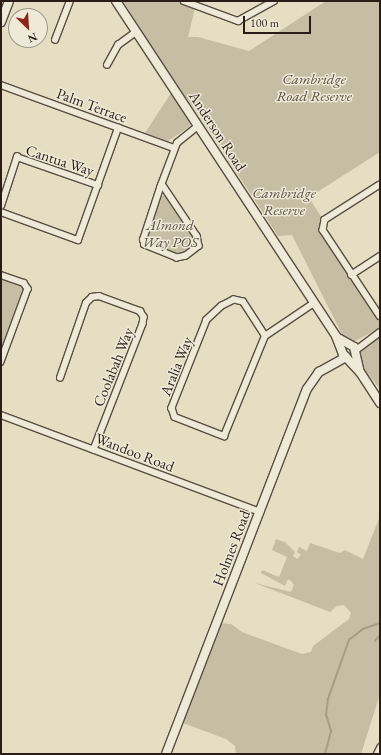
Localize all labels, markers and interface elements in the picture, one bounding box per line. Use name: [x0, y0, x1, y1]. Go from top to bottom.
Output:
north arrow: [8, 8, 48, 48]
scale bar: [245, 8, 313, 34]
text: 100 m: [250, 15, 279, 31]
text: N: [26, 30, 40, 46]
park label: Cambridge Road Reserve: [276, 69, 352, 104]
street label: Palm Terrace: [54, 84, 130, 126]
street label: Anderson Road: [186, 88, 250, 174]
street label: Cantua Way: [24, 141, 96, 179]
park label: Cambridge Reserve: [252, 183, 316, 218]
park label: Almond Way POS: [142, 215, 198, 250]
street label: Coolabah Way: [89, 325, 137, 409]
street label: Aralia Way: [156, 334, 196, 398]
street label: Wandoo Road: [93, 429, 177, 475]
street label: Holmes Road: [208, 508, 254, 588]

